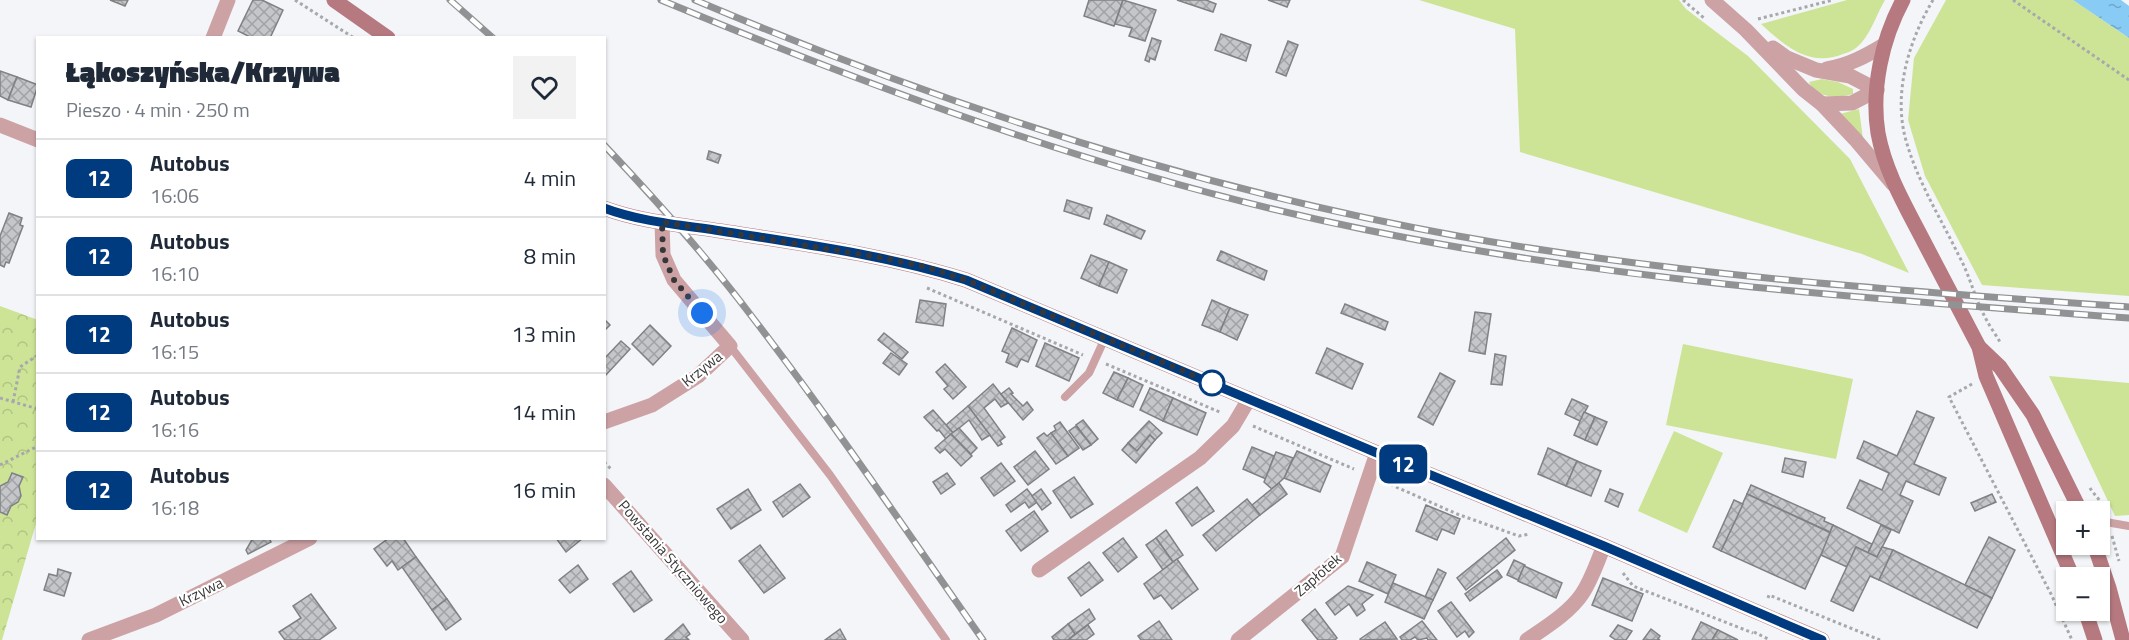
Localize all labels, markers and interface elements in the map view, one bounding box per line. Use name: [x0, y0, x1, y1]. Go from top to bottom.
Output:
text: Łąkoszyńska/Krzywa: [66, 50, 340, 93]
button: heart: [513, 56, 576, 119]
text: Pieszo · 4 min · 250 m: [66, 94, 250, 125]
text: Autobus: [150, 146, 230, 180]
text: 4 min: [524, 161, 576, 195]
text: 12: [87, 162, 111, 194]
text: 16:06: [150, 180, 199, 211]
text: Autobus: [150, 224, 230, 258]
text: 8 min: [524, 239, 576, 273]
text: 12: [87, 240, 111, 272]
text: 16:10: [150, 258, 199, 289]
your location: [687, 298, 717, 328]
text: Autobus: [150, 302, 230, 336]
text: 13 min: [511, 317, 576, 351]
text: 12: [87, 318, 111, 350]
text: 16:15: [150, 336, 199, 367]
street label: Krzywa: [676, 345, 727, 392]
unlabelled marker: [1199, 370, 1225, 396]
text: Autobus: [150, 380, 230, 414]
text: 14 min: [511, 395, 576, 429]
text: 12: [87, 396, 111, 428]
text: 16:16: [150, 414, 199, 445]
line badge: 12: [1376, 444, 1430, 484]
text: 12: [1391, 448, 1415, 480]
text: Autobus: [150, 458, 230, 492]
text: 16 min: [511, 473, 576, 507]
text: 12: [87, 474, 111, 506]
text: 16:18: [150, 492, 199, 523]
street label: Powstania Styczniowego: [613, 495, 734, 629]
map controls: [2056, 501, 2110, 621]
button: +: [2056, 501, 2110, 555]
street label: Zapłotek: [1289, 548, 1346, 602]
button: −: [2056, 567, 2110, 621]
street label: Krzywa: [175, 571, 227, 612]

